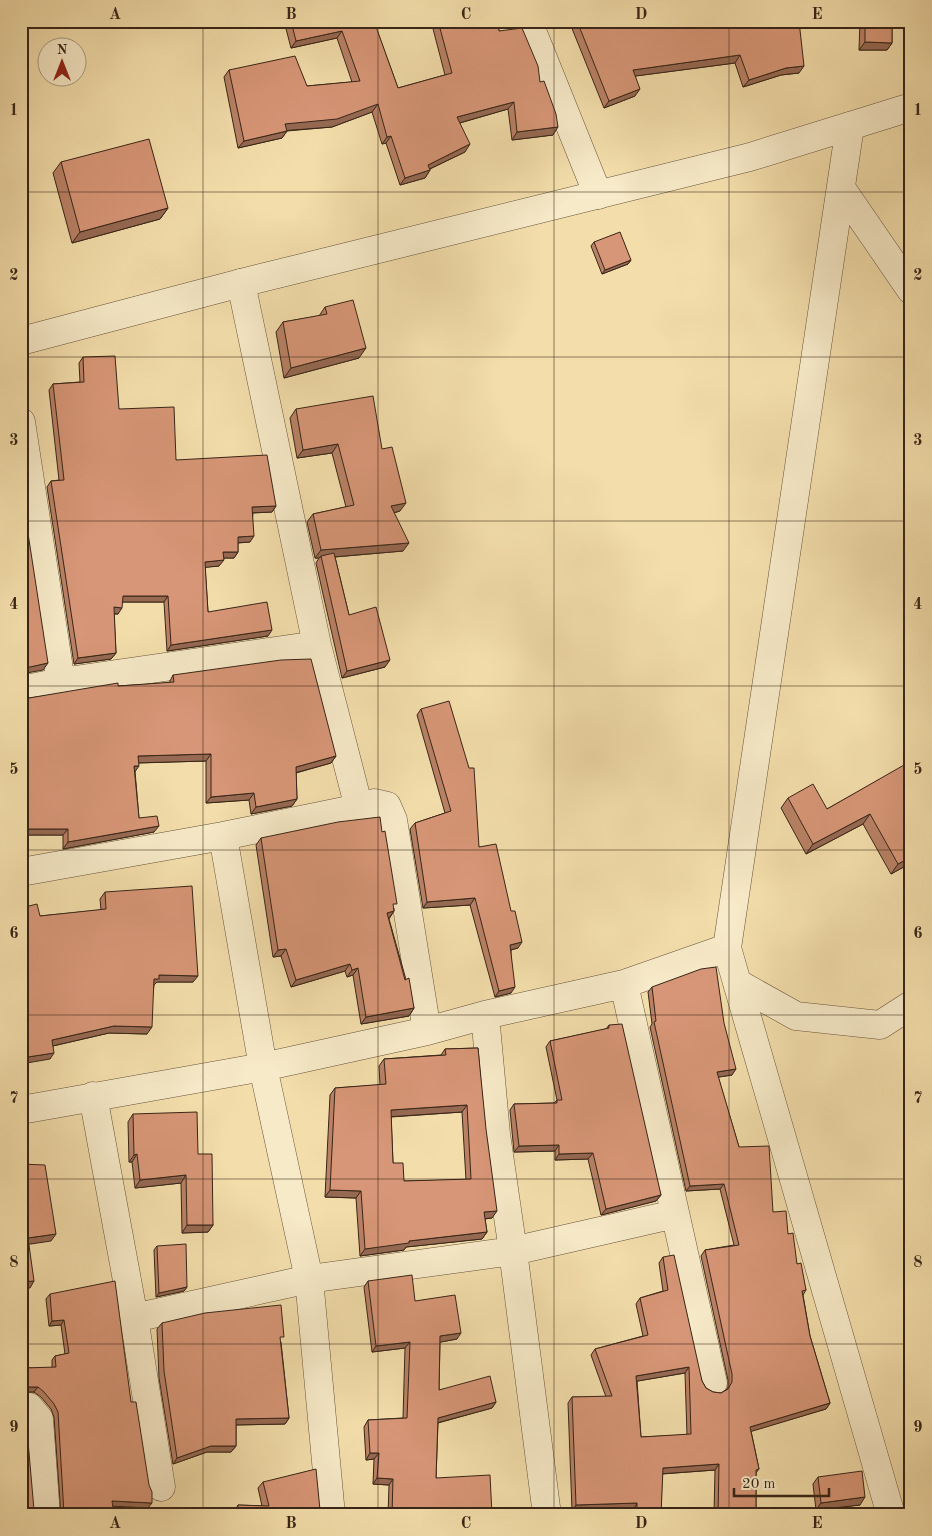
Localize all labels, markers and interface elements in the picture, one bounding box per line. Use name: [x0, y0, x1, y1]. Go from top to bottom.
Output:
text: A: [109, 7, 121, 23]
text: B: [285, 7, 297, 23]
text: C: [461, 7, 471, 23]
text: D: [635, 7, 647, 23]
text: E: [811, 7, 823, 23]
north arrow: [38, 38, 88, 88]
text: N: [57, 43, 68, 57]
text: 1: [9, 103, 19, 119]
text: 1: [913, 103, 923, 119]
text: 2: [9, 268, 19, 284]
text: 2: [913, 268, 923, 284]
text: 3: [9, 433, 19, 449]
text: 3: [913, 433, 923, 449]
text: 4: [9, 597, 19, 613]
text: 4: [913, 597, 923, 613]
text: 5: [9, 762, 19, 778]
text: 5: [913, 762, 923, 778]
text: 6: [9, 926, 19, 942]
text: 6: [913, 926, 923, 942]
text: 7: [9, 1091, 19, 1107]
text: 7: [913, 1091, 923, 1107]
text: 8: [9, 1255, 19, 1271]
text: 8: [913, 1255, 923, 1271]
text: 9: [9, 1420, 19, 1436]
text: 9: [913, 1420, 923, 1436]
scale bar: [734, 1466, 830, 1498]
text: 20 m: [742, 1477, 776, 1492]
text: A: [109, 1516, 121, 1532]
text: B: [285, 1516, 297, 1532]
text: C: [461, 1516, 471, 1532]
text: D: [635, 1516, 647, 1532]
text: E: [811, 1516, 823, 1532]

